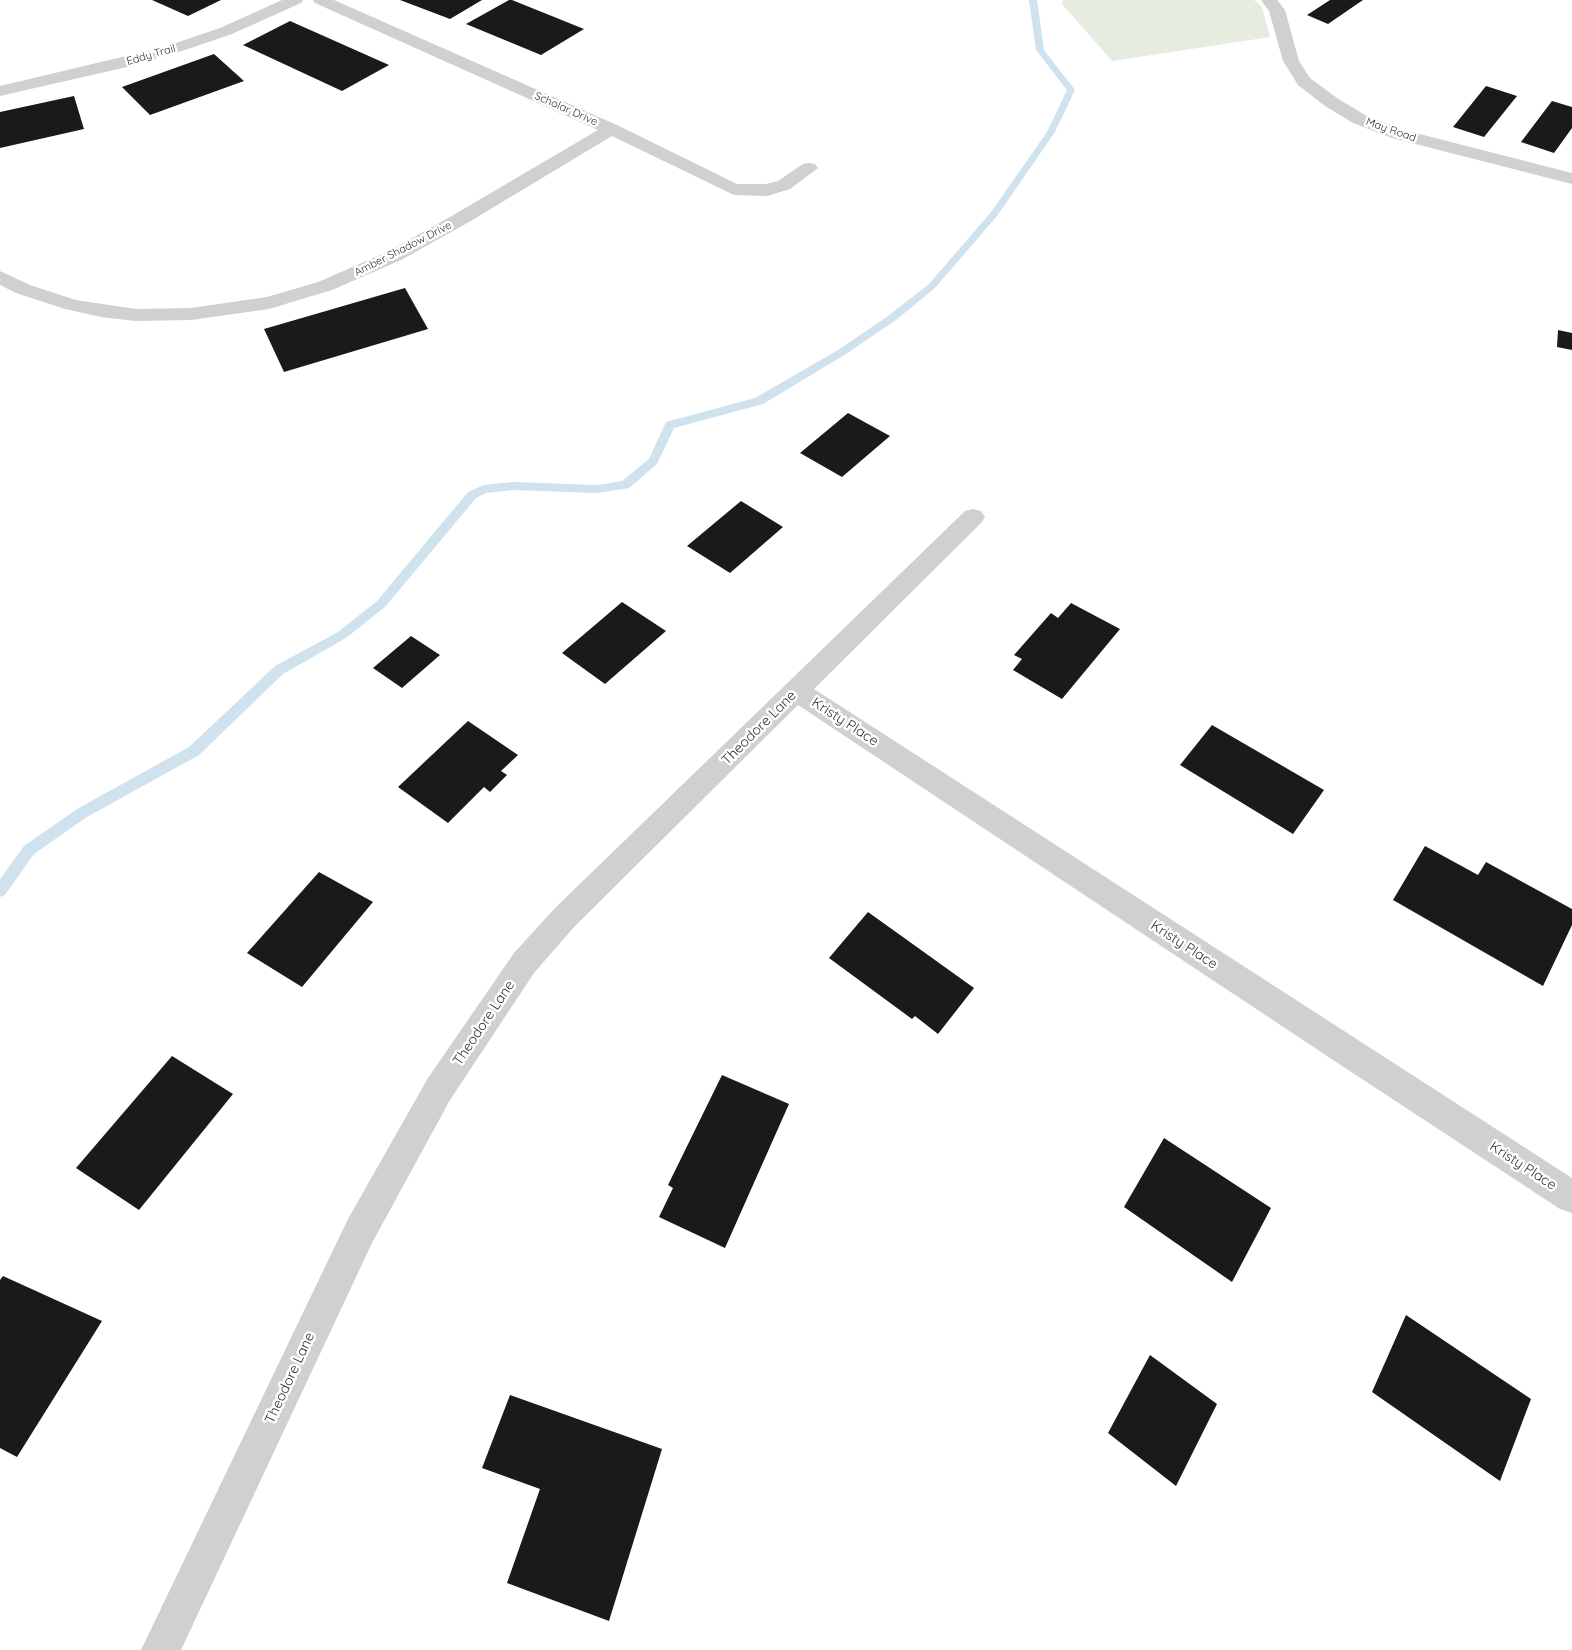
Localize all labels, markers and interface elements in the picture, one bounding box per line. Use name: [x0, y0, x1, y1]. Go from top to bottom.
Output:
street label: Eddy Trail: [125, 42, 177, 68]
street label: Scholar Drive: [532, 89, 600, 129]
street label: May Road: [1364, 115, 1418, 145]
street label: Amber Shadow Drive: [352, 219, 454, 279]
street label: Theodore Lane: [718, 687, 800, 769]
street label: Kristy Place: [809, 694, 881, 750]
street label: Kristy Place: [1148, 917, 1220, 973]
street label: Theodore Lane: [450, 977, 518, 1069]
street label: Kristy Place: [1487, 1138, 1559, 1194]
street label: Theodore Lane: [262, 1330, 318, 1426]

